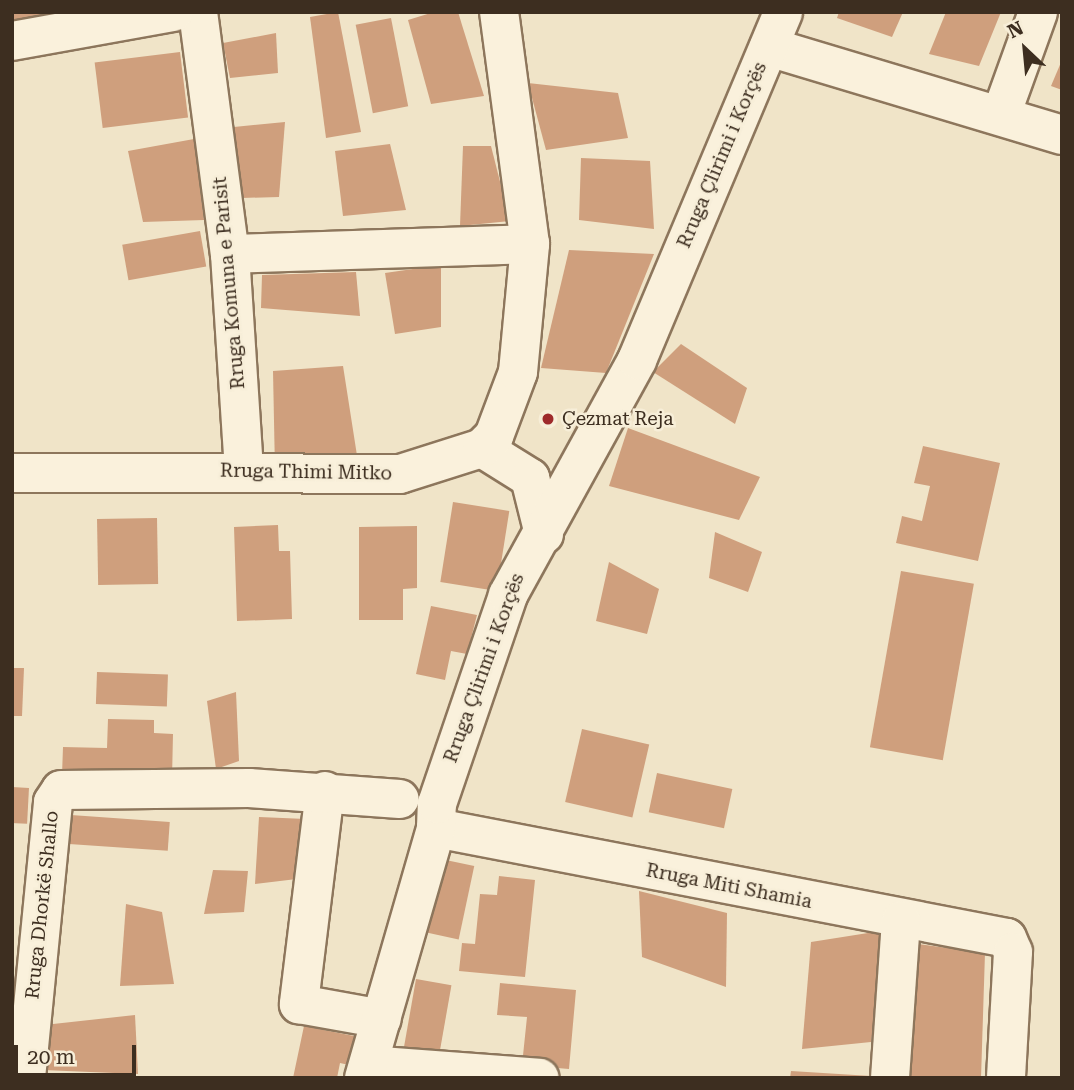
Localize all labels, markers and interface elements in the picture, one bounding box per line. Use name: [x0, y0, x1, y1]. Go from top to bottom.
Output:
north arrow: [990, 14, 1060, 84]
text: N: [1004, 16, 1027, 43]
street label: Rruga Çlirimi i Korçës: [672, 59, 772, 251]
street label: Rruga Komuna e Parisit: [208, 176, 250, 390]
place label: Çezmat Reja: [562, 408, 674, 430]
marker: Çezmat Reja: [540, 411, 556, 427]
street label: Rruga Thimi Mitko: [220, 459, 392, 485]
street label: Rruga Çlirimi i Korçës: [439, 570, 529, 766]
street label: Rruga Dhorkë Shallo: [21, 810, 63, 1000]
street label: Rruga Miti Shamia: [644, 859, 814, 913]
scale bar: [18, 1030, 140, 1074]
text: 20 m: [27, 1045, 75, 1069]

